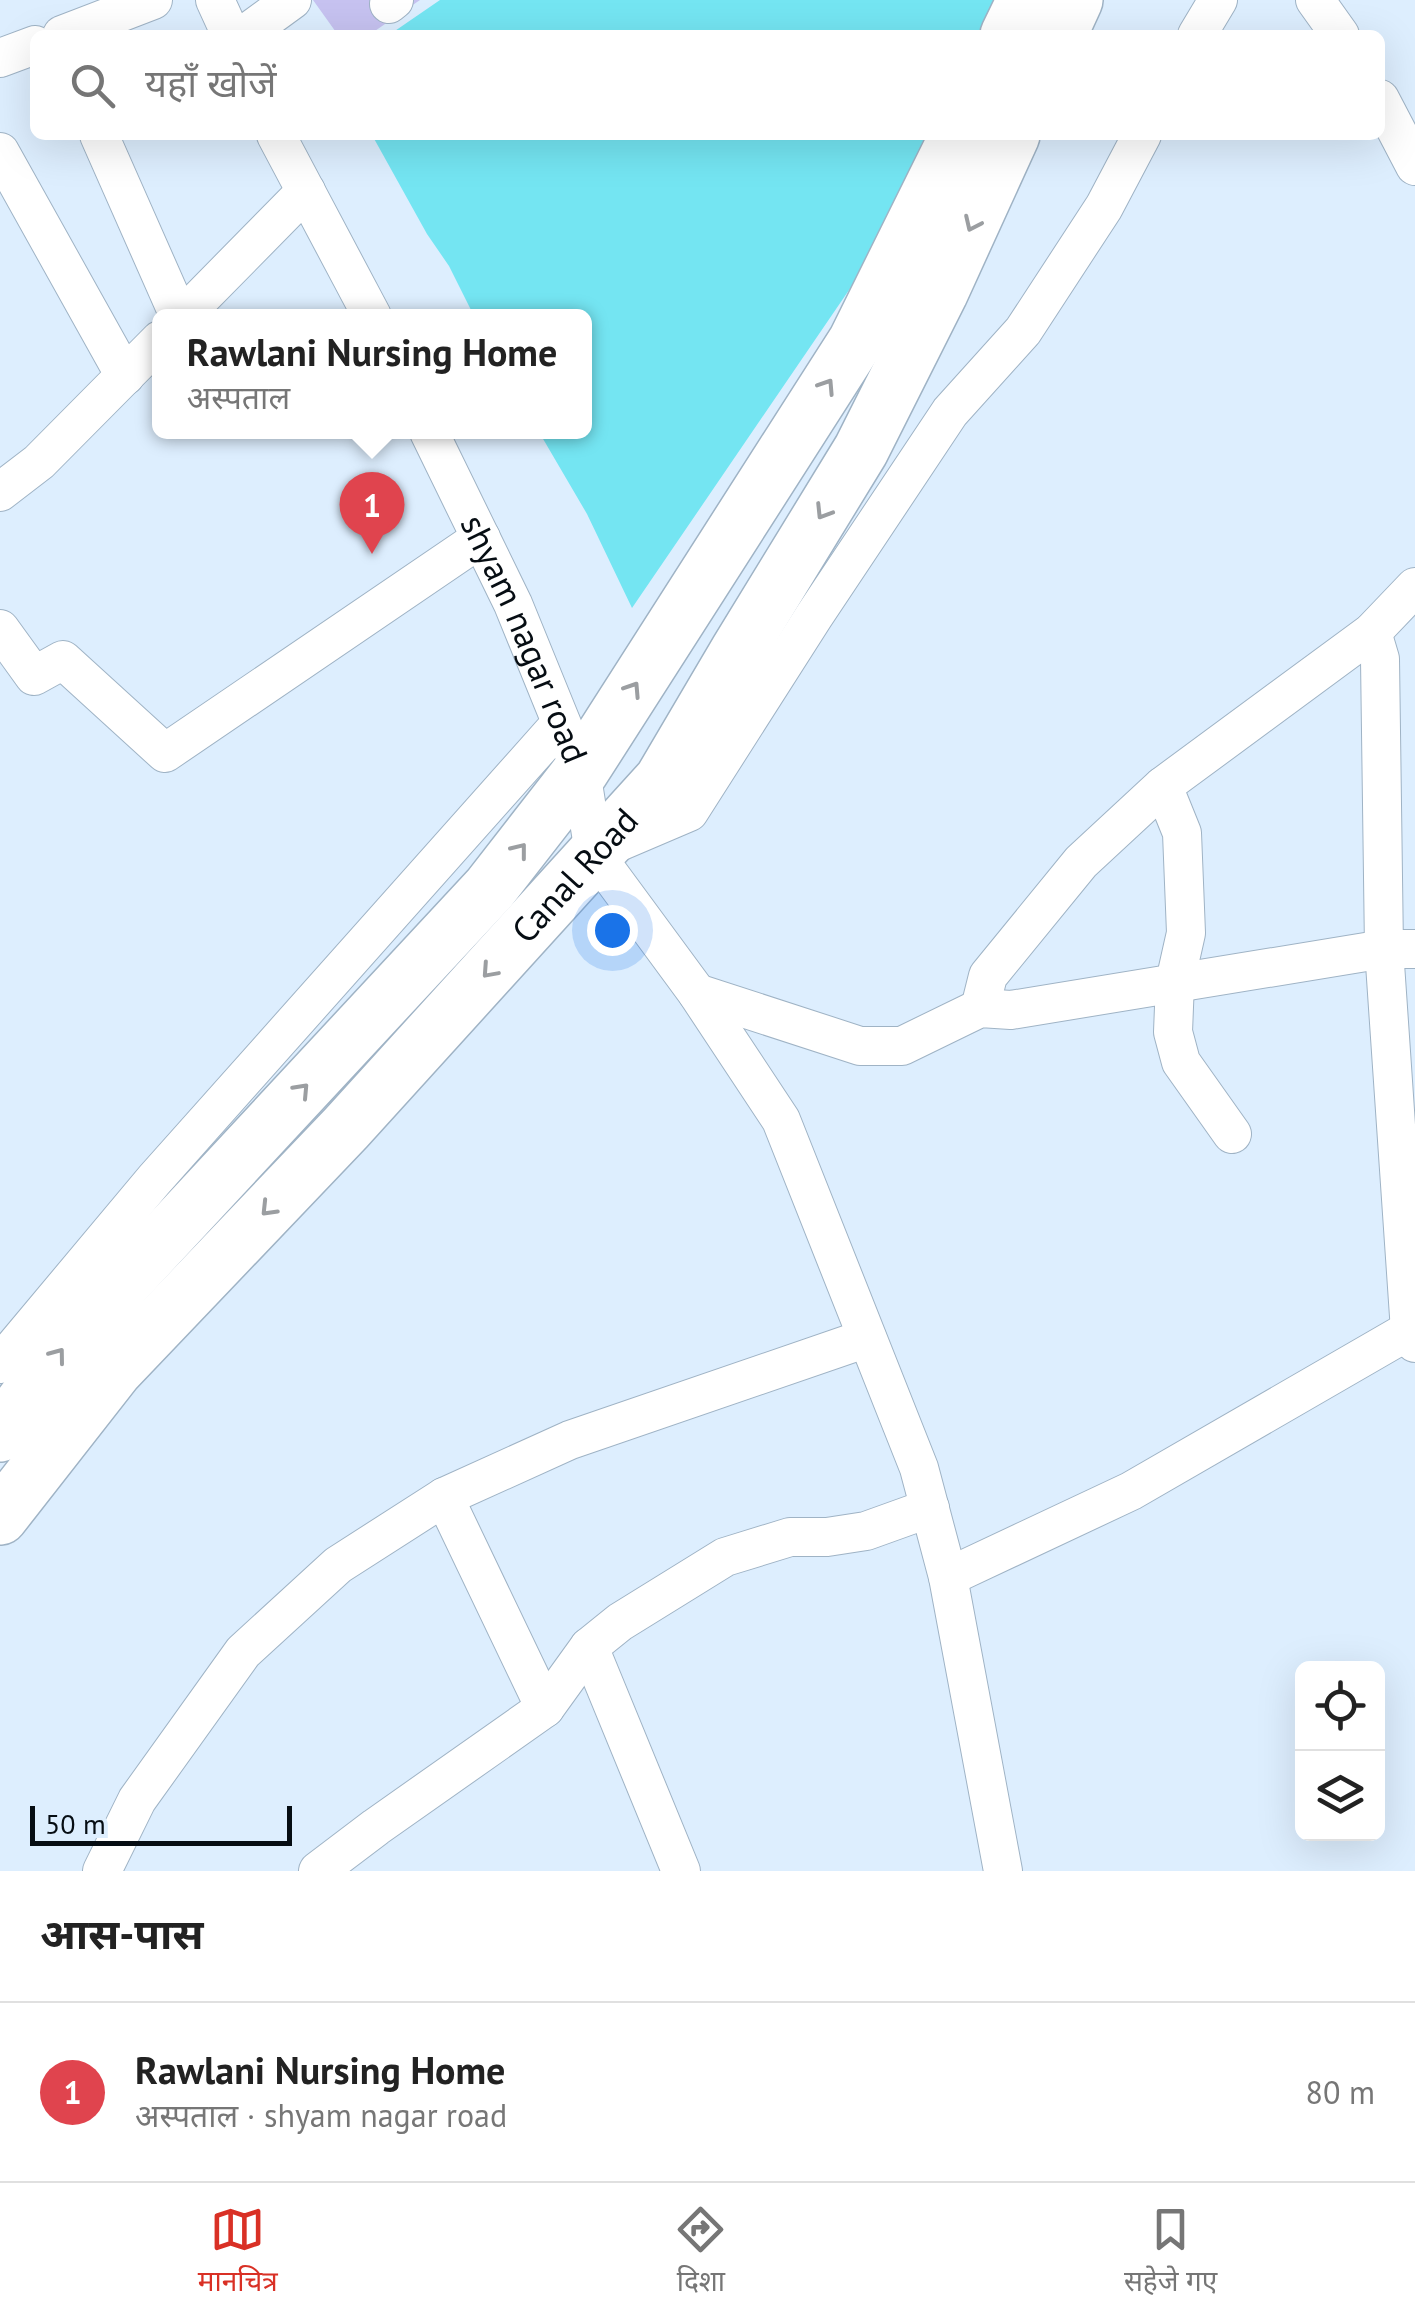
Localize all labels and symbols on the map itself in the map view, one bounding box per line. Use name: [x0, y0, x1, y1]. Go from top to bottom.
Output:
one-way arrow: [964, 214, 984, 232]
one-way arrow: [815, 379, 834, 397]
pin: 1: [340, 472, 404, 554]
one-way arrow: [816, 501, 835, 519]
street label: shyam nagar road: [451, 507, 599, 769]
one-way arrow: [621, 682, 640, 700]
street label: Canal Road: [501, 798, 648, 952]
one-way arrow: [508, 843, 526, 861]
your location: [587, 905, 638, 956]
one-way arrow: [483, 959, 501, 978]
one-way arrow: [290, 1084, 308, 1102]
one-way arrow: [262, 1198, 280, 1216]
one-way arrow: [47, 1348, 64, 1366]
scale bar: [30, 1801, 292, 1846]

